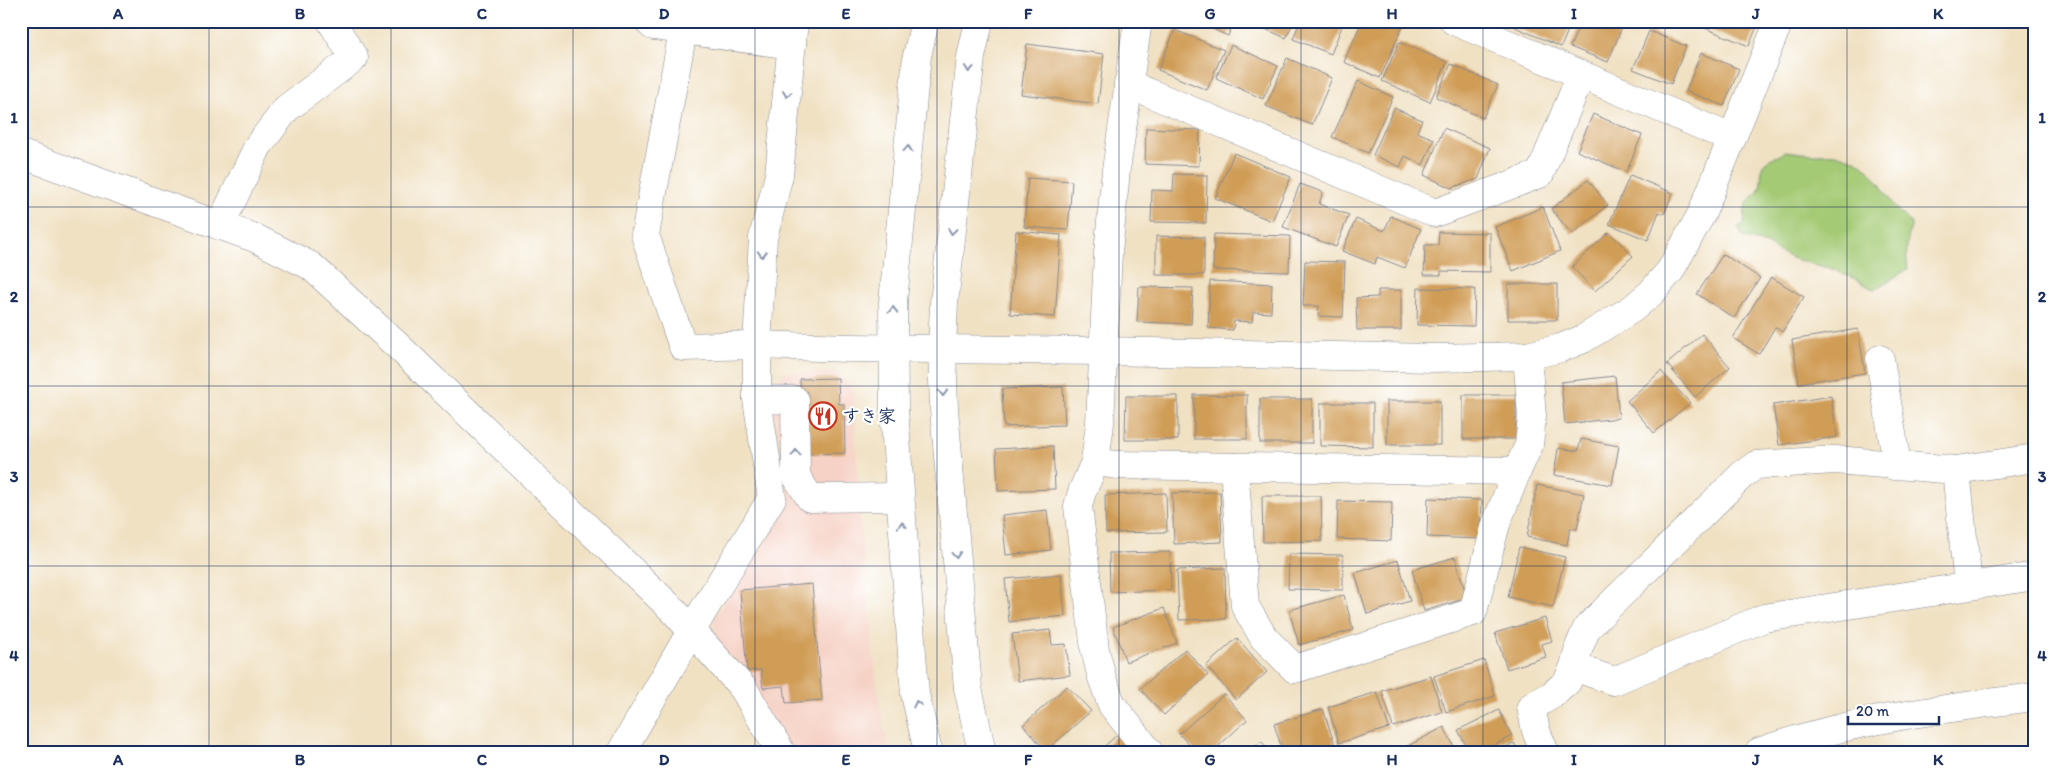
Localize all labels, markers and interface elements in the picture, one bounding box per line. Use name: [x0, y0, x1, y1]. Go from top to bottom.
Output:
text: A: [112, 4, 124, 23]
text: B: [295, 4, 306, 23]
text: C: [477, 4, 488, 23]
text: D: [659, 4, 670, 23]
text: E: [842, 4, 851, 23]
text: F: [1024, 4, 1033, 23]
text: G: [1204, 4, 1216, 23]
text: H: [1386, 4, 1398, 23]
text: I: [1571, 4, 1577, 23]
text: J: [1751, 4, 1760, 23]
text: K: [1933, 4, 1944, 23]
one-way arrow: [964, 65, 975, 73]
one-way arrow: [782, 90, 793, 98]
text: 1: [10, 108, 18, 127]
text: 1: [2038, 108, 2046, 127]
one-way arrow: [902, 144, 913, 152]
one-way arrow: [947, 227, 958, 235]
one-way arrow: [757, 250, 768, 258]
text: 2: [10, 287, 19, 306]
text: 2: [2038, 287, 2047, 306]
one-way arrow: [888, 306, 898, 314]
one-way arrow: [938, 389, 948, 397]
restaurant icon: すき家: [808, 401, 838, 431]
place label: すき家: [842, 405, 896, 427]
one-way arrow: [791, 449, 801, 456]
text: 3: [10, 467, 19, 486]
text: 3: [2038, 467, 2047, 486]
one-way arrow: [897, 521, 908, 529]
one-way arrow: [950, 551, 961, 559]
text: 4: [9, 646, 19, 665]
text: 4: [2037, 646, 2047, 665]
scale bar: [1848, 693, 1940, 725]
one-way arrow: [913, 700, 923, 709]
text: 20 m: [1856, 702, 1890, 720]
text: A: [112, 750, 124, 769]
text: B: [295, 750, 306, 769]
text: C: [477, 750, 488, 769]
text: D: [659, 750, 670, 769]
text: E: [842, 750, 851, 769]
text: F: [1024, 750, 1033, 769]
text: G: [1204, 750, 1216, 769]
text: H: [1386, 750, 1398, 769]
text: I: [1571, 750, 1577, 769]
text: J: [1751, 750, 1760, 769]
text: K: [1933, 750, 1944, 769]

